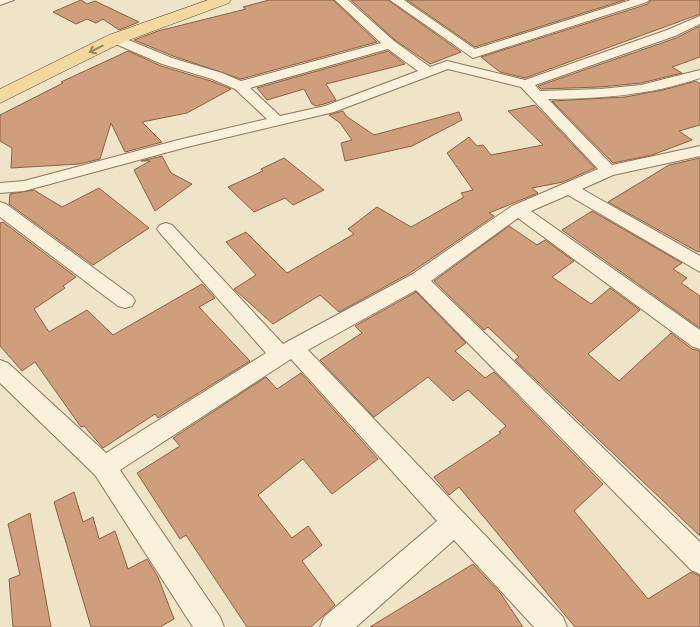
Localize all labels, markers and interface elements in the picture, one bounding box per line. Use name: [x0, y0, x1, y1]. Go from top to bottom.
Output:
one-way arrow: [88, 44, 103, 54]

